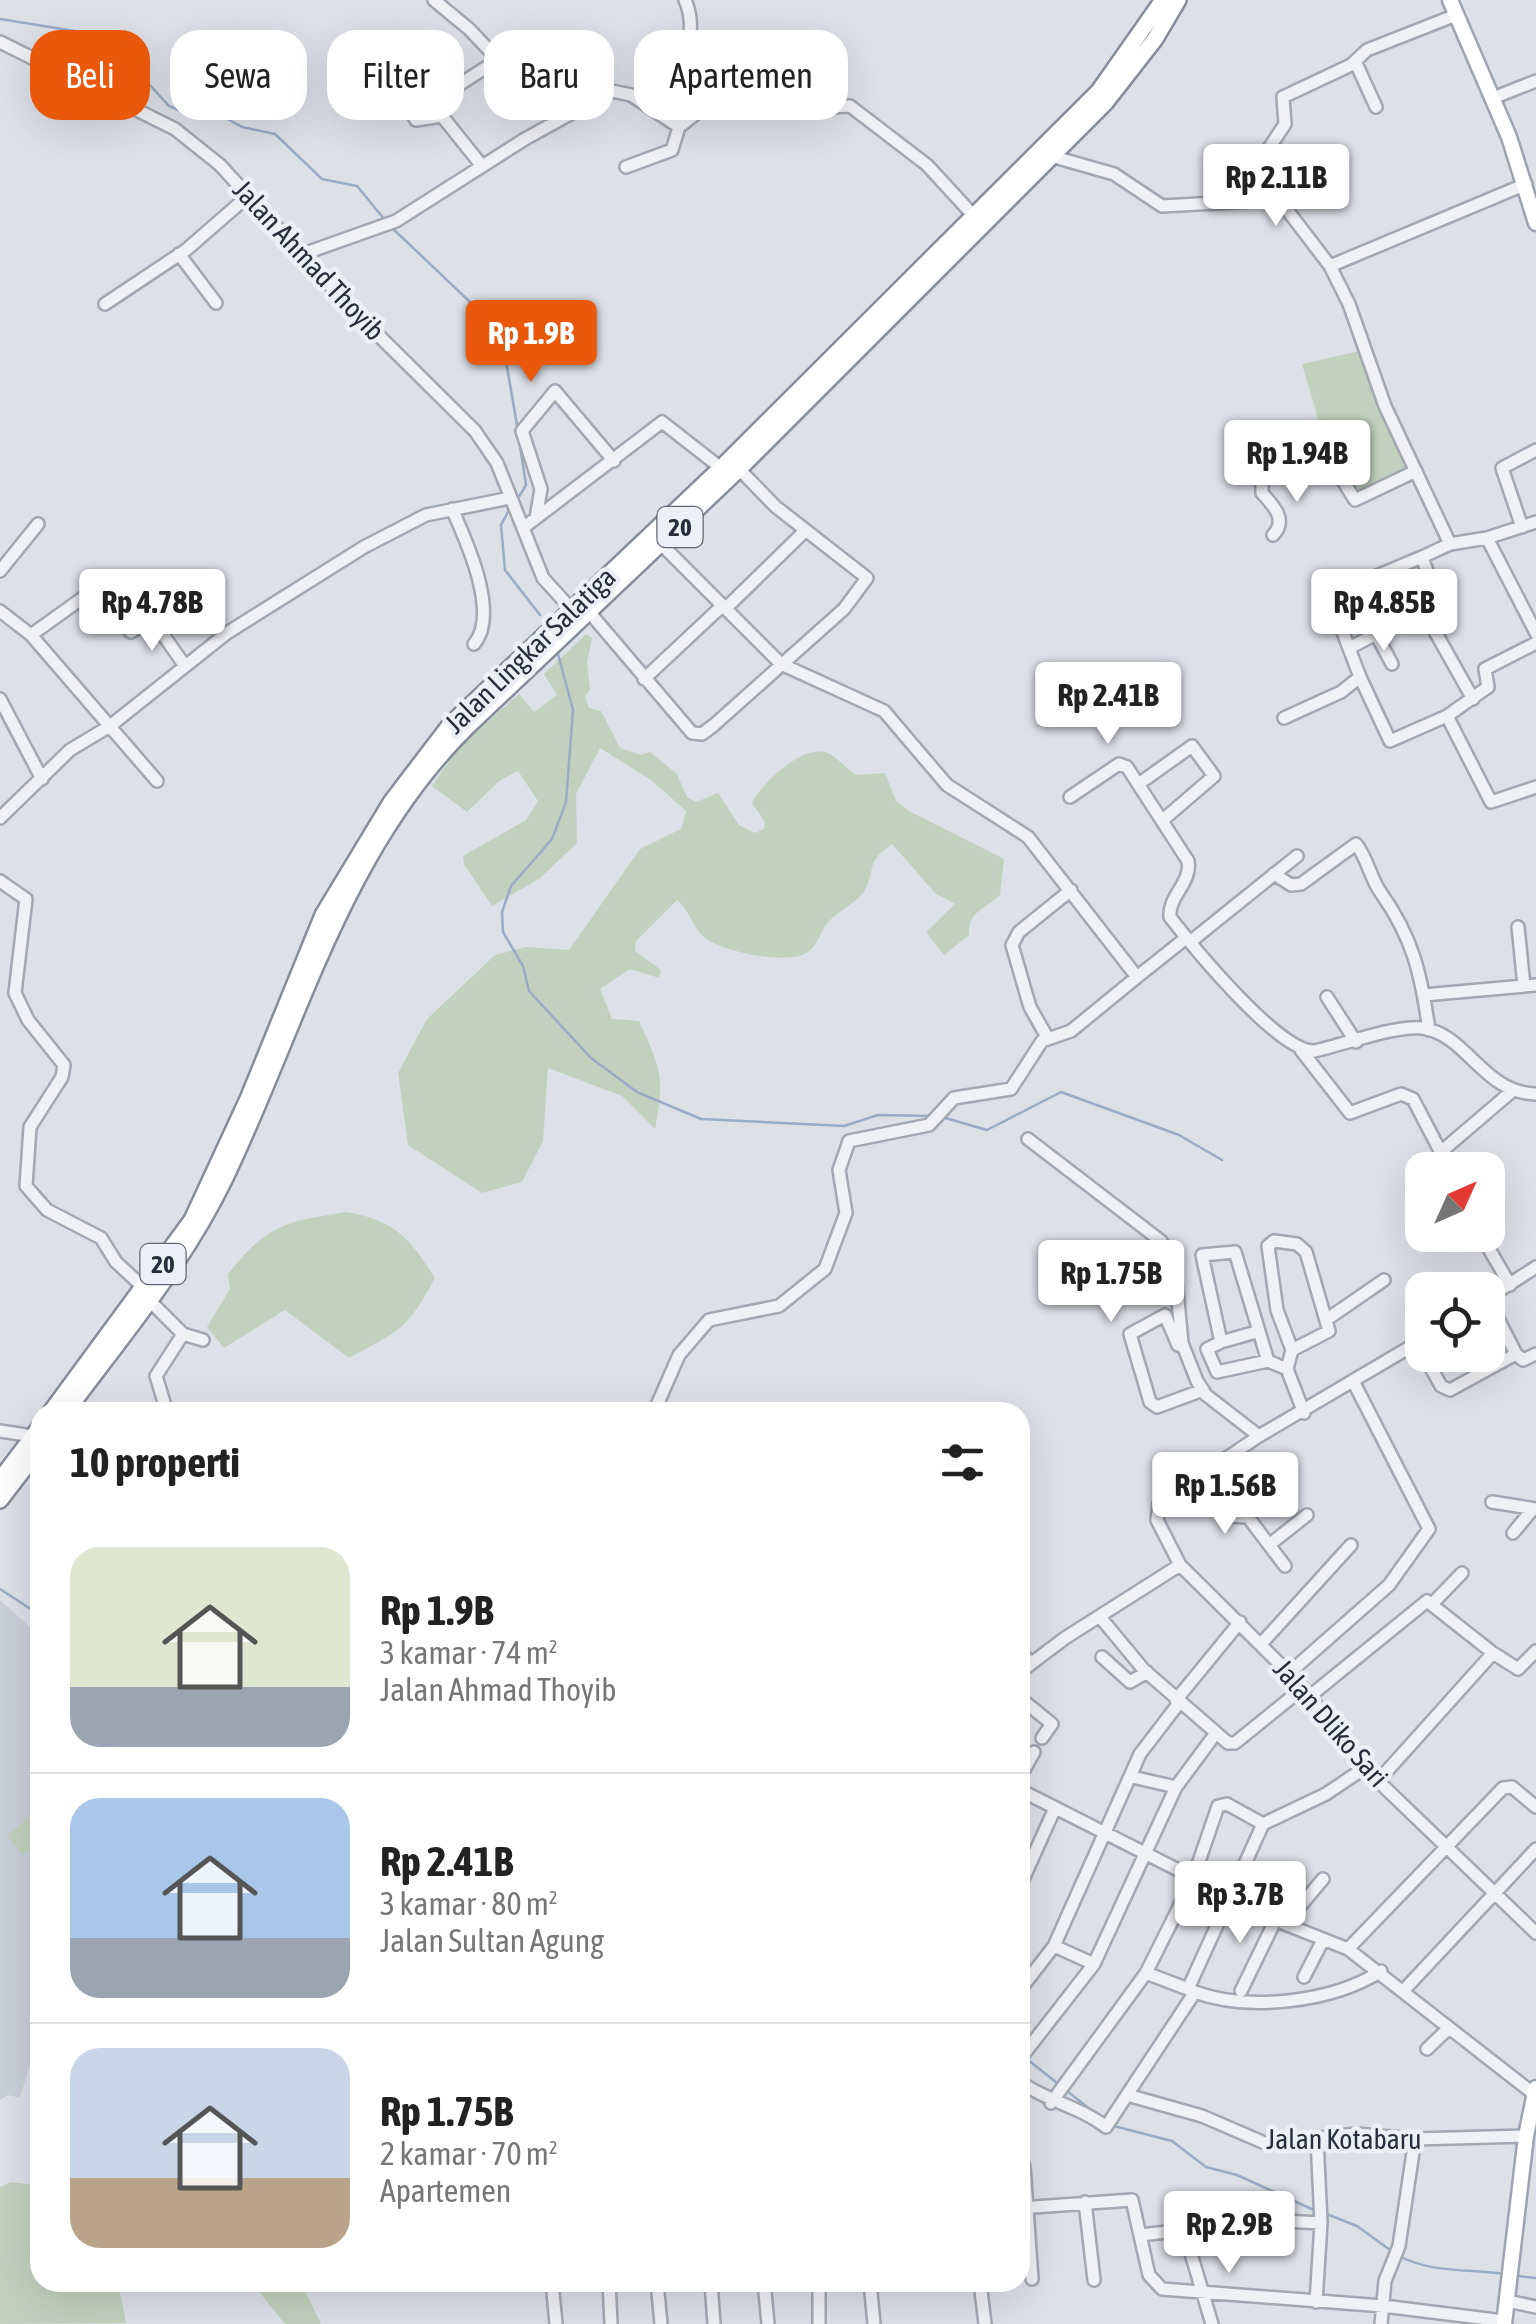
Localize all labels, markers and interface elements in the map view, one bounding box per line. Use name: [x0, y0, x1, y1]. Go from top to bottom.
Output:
chip: Beli: [30, 30, 150, 120]
chip: Sewa: [170, 30, 307, 120]
chip: Filter: [327, 30, 464, 120]
chip: Baru: [484, 30, 614, 120]
chip: Apartemen: [634, 30, 848, 120]
pin: Rp 2.11B: [1173, 144, 1379, 229]
text: Rp 2.11B: [1225, 158, 1327, 195]
street label: Jalan Ahmad Thoyib: [227, 173, 391, 347]
pin: Rp 1.9B: [439, 300, 623, 385]
text: Rp 1.9B: [488, 314, 574, 351]
pin: Rp 1.94B: [1194, 420, 1400, 505]
text: Rp 1.94B: [1246, 434, 1348, 471]
road number: 20: [658, 507, 702, 547]
street label: Jalan Lingkar Salatiga: [438, 561, 622, 739]
pin: Rp 4.78B: [49, 569, 255, 654]
pin: Rp 4.85B: [1281, 569, 1487, 654]
text: Rp 4.78B: [101, 583, 203, 620]
text: Rp 4.85B: [1333, 583, 1435, 620]
pin: Rp 2.41B: [1005, 662, 1211, 747]
text: Rp 2.41B: [1057, 676, 1159, 713]
north arrow: [1405, 1152, 1505, 1252]
map controls: [1405, 1152, 1505, 1372]
pin: Rp 1.75B: [1008, 1240, 1214, 1325]
road number: 20: [140, 1244, 186, 1284]
text: Rp 1.75B: [1060, 1254, 1162, 1291]
button: locate: [1405, 1272, 1505, 1372]
icon: filters: [935, 1435, 990, 1490]
text: 10 properti: [70, 1438, 240, 1486]
pin: Rp 1.56B: [1122, 1452, 1328, 1537]
text: Rp 1.56B: [1174, 1466, 1276, 1503]
text: Rp 1.9B: [380, 1586, 494, 1634]
icon: home: [150, 1587, 270, 1707]
text: 3 kamar · 74 m²: [380, 1634, 558, 1671]
street label: Jalan Dliko Sari: [1267, 1653, 1395, 1793]
text: Jalan Ahmad Thoyib: [380, 1671, 616, 1708]
text: Rp 2.41B: [380, 1837, 513, 1885]
icon: home: [150, 1838, 270, 1958]
pin: Rp 3.7B: [1148, 1861, 1332, 1946]
text: Rp 3.7B: [1197, 1875, 1283, 1912]
text: 3 kamar · 80 m²: [380, 1885, 558, 1922]
text: Jalan Sultan Agung: [380, 1922, 604, 1959]
text: Rp 1.75B: [380, 2087, 513, 2135]
icon: home: [150, 2088, 270, 2208]
street label: Jalan Kotabaru: [1266, 2123, 1422, 2155]
text: 2 kamar · 70 m²: [380, 2135, 558, 2172]
text: Apartemen: [380, 2172, 511, 2209]
pin: Rp 2.9B: [1137, 2191, 1321, 2276]
text: Rp 2.9B: [1186, 2205, 1272, 2242]

